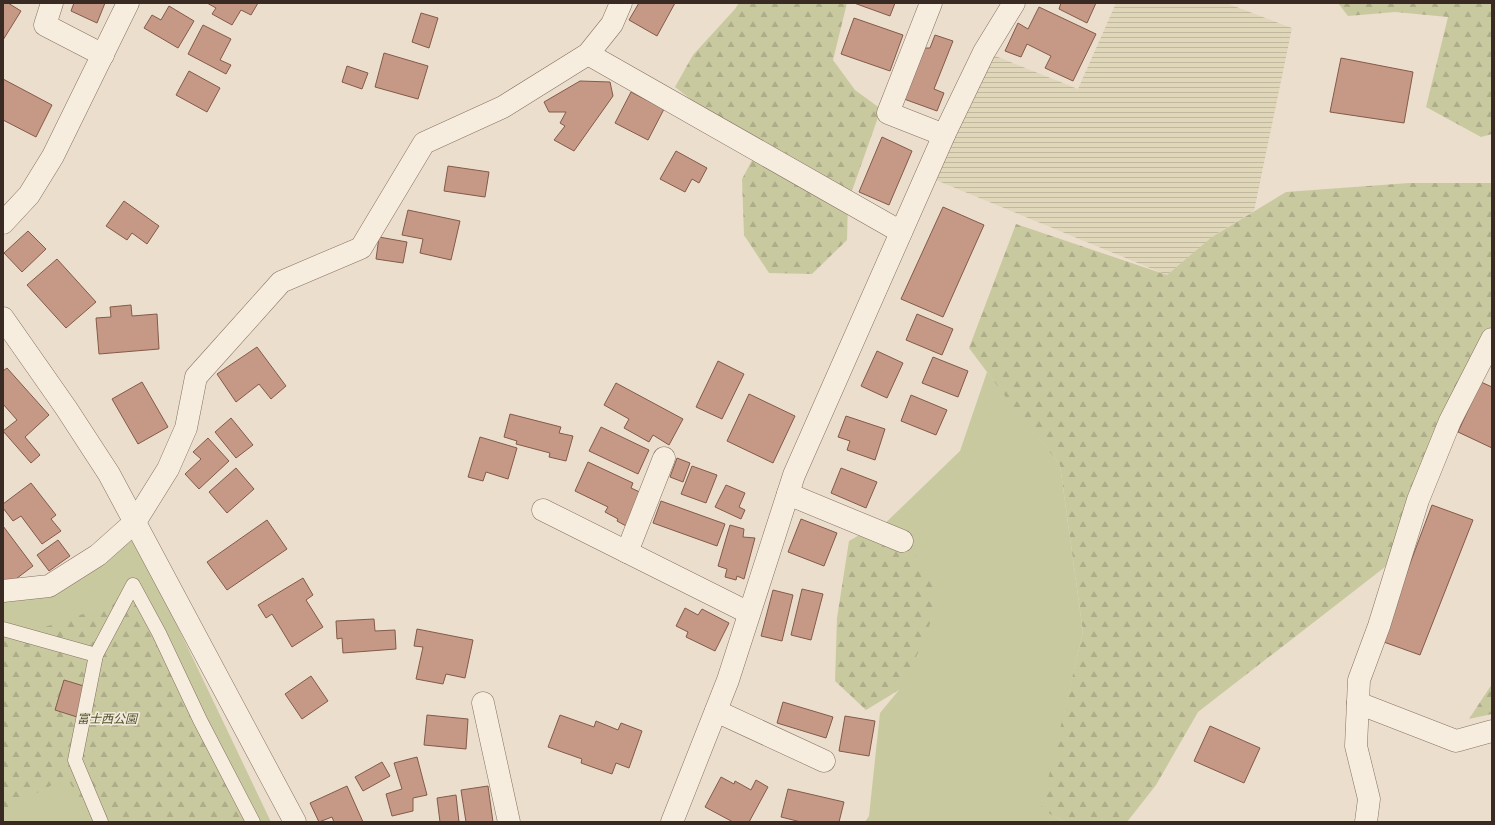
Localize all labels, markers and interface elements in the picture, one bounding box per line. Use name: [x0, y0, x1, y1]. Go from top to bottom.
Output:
park label: 富士西公園: [77, 711, 139, 726]

